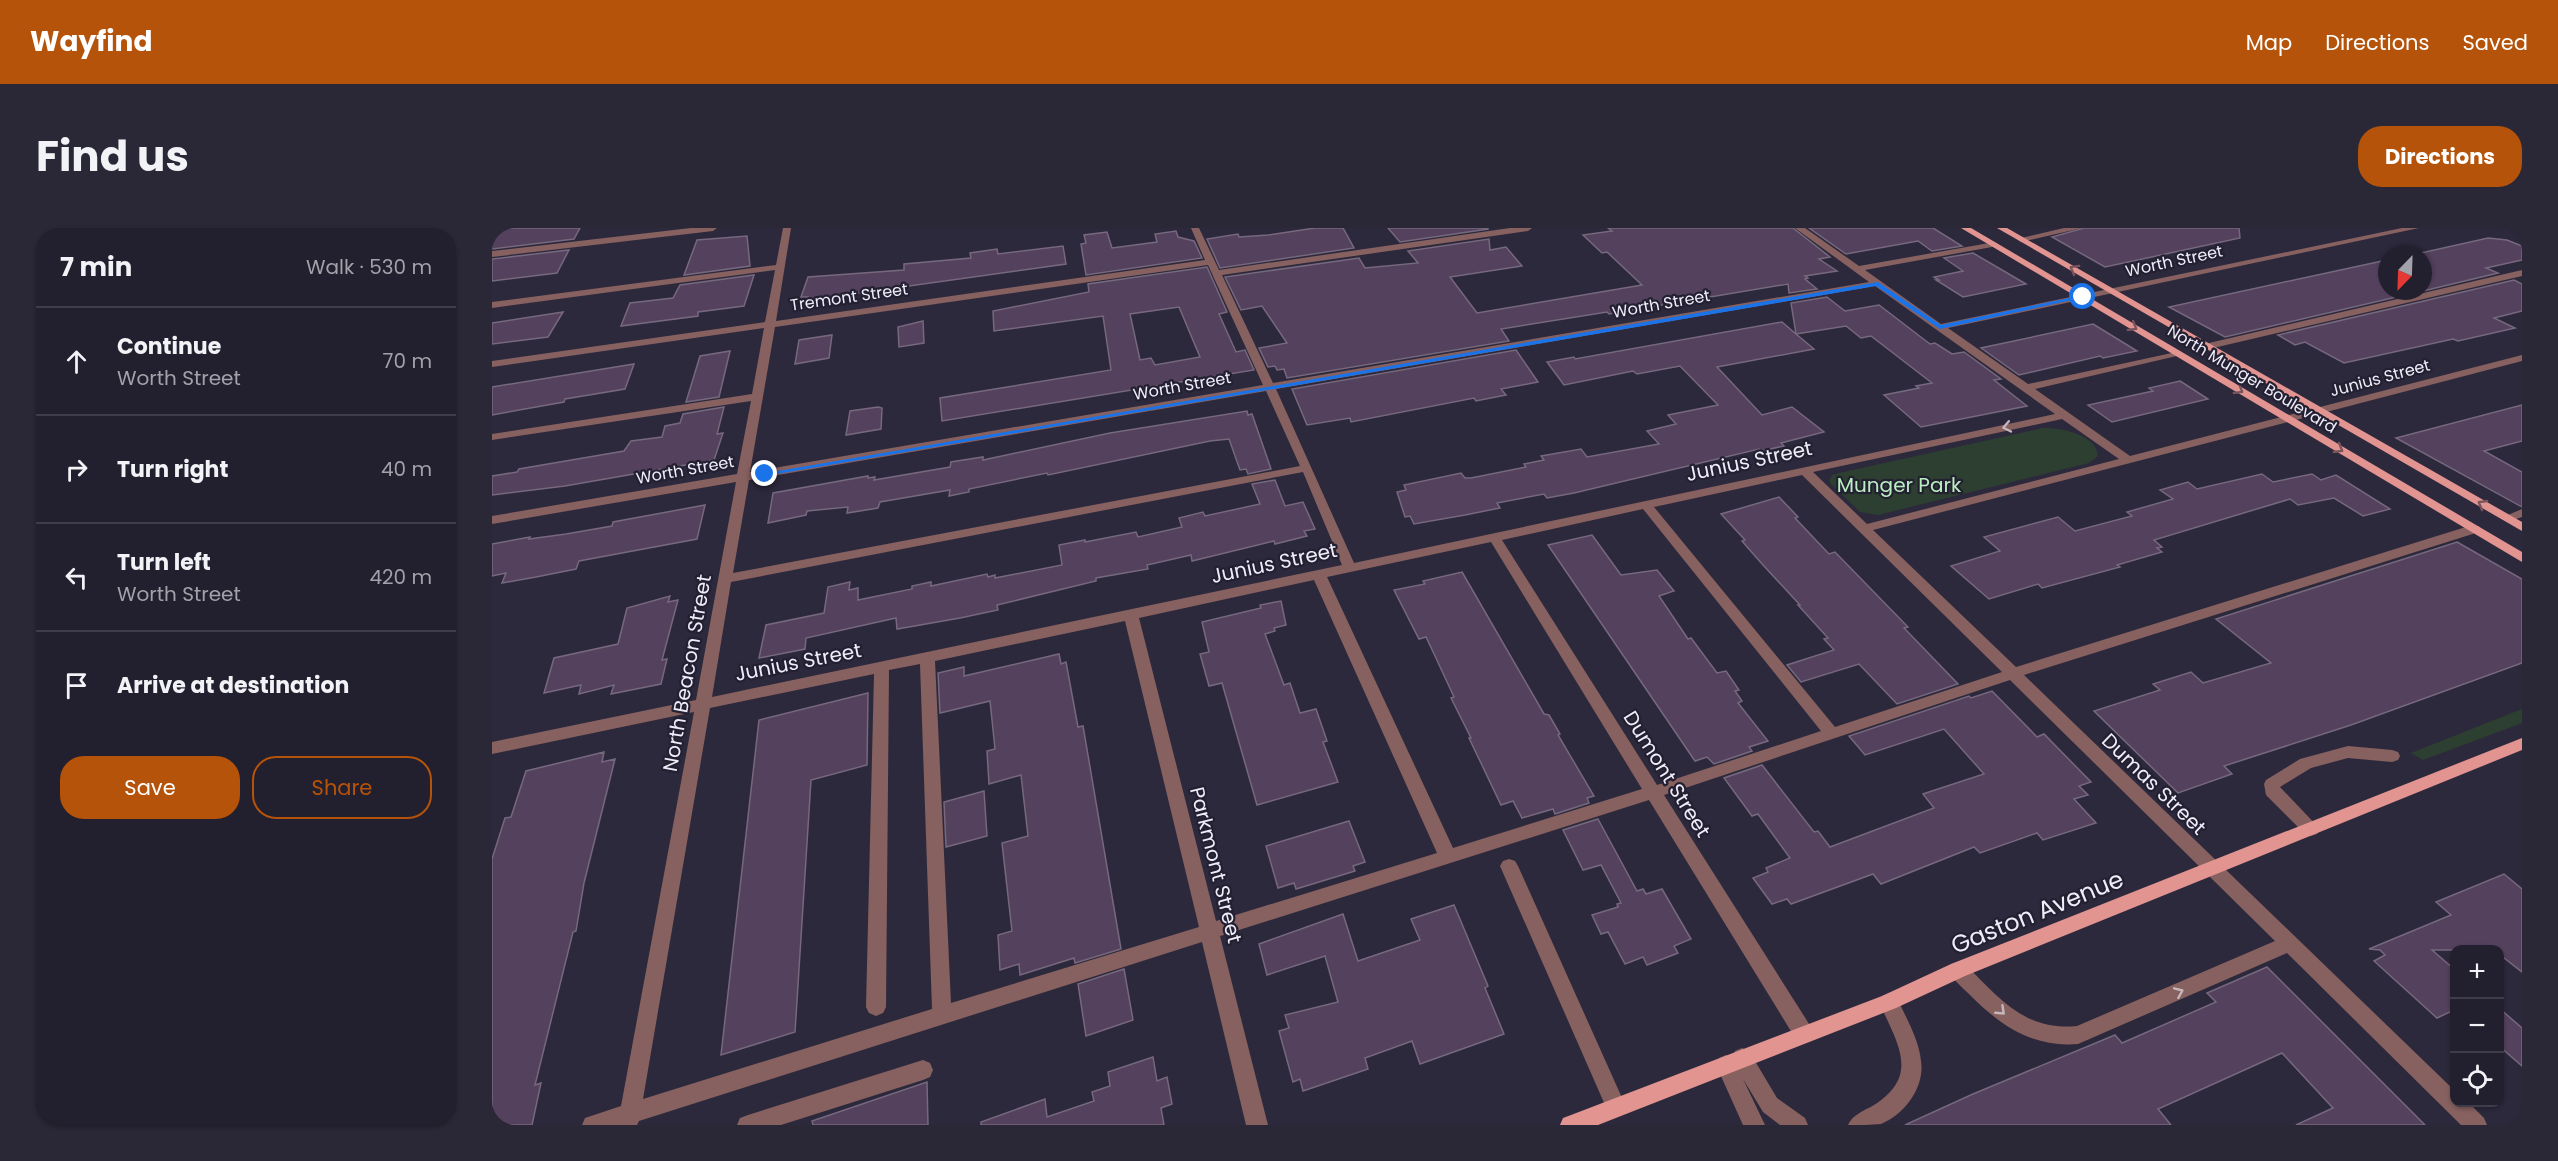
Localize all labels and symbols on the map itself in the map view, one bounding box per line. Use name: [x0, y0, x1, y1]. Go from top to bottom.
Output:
street label: Worth Street: [2123, 239, 2225, 283]
north arrow: [2378, 246, 2432, 300]
one-way arrow: [2070, 265, 2080, 276]
street label: Tremont Street: [789, 277, 909, 317]
route start: [2069, 283, 2095, 309]
street label: Worth Street: [1610, 284, 1712, 324]
street label: North Munger Boulevard: [2163, 319, 2341, 439]
one-way arrow: [2127, 320, 2137, 332]
street label: Junius Street: [2327, 354, 2433, 402]
street label: Worth Street: [1131, 366, 1233, 406]
one-way arrow: [2233, 382, 2243, 394]
one-way arrow: [2002, 420, 2012, 433]
street label: Junius Street: [1683, 434, 1815, 488]
one-way arrow: [2333, 442, 2343, 454]
street label: Worth Street: [634, 450, 736, 490]
route end: [751, 460, 777, 486]
park label: Munger Park: [1837, 471, 1962, 499]
one-way arrow: [2478, 499, 2488, 511]
street label: Junius Street: [1208, 536, 1340, 590]
street label: North Beacon Street: [656, 572, 718, 774]
street label: Junius Street: [732, 636, 864, 688]
street label: Dumont Street: [1617, 705, 1717, 843]
street label: Dumas Street: [2096, 727, 2212, 841]
street label: Parkmont Street: [1183, 784, 1249, 946]
street label: Gaston Avenue: [1946, 862, 2128, 962]
one-way arrow: [2173, 987, 2184, 999]
one-way arrow: [1994, 1004, 2004, 1015]

